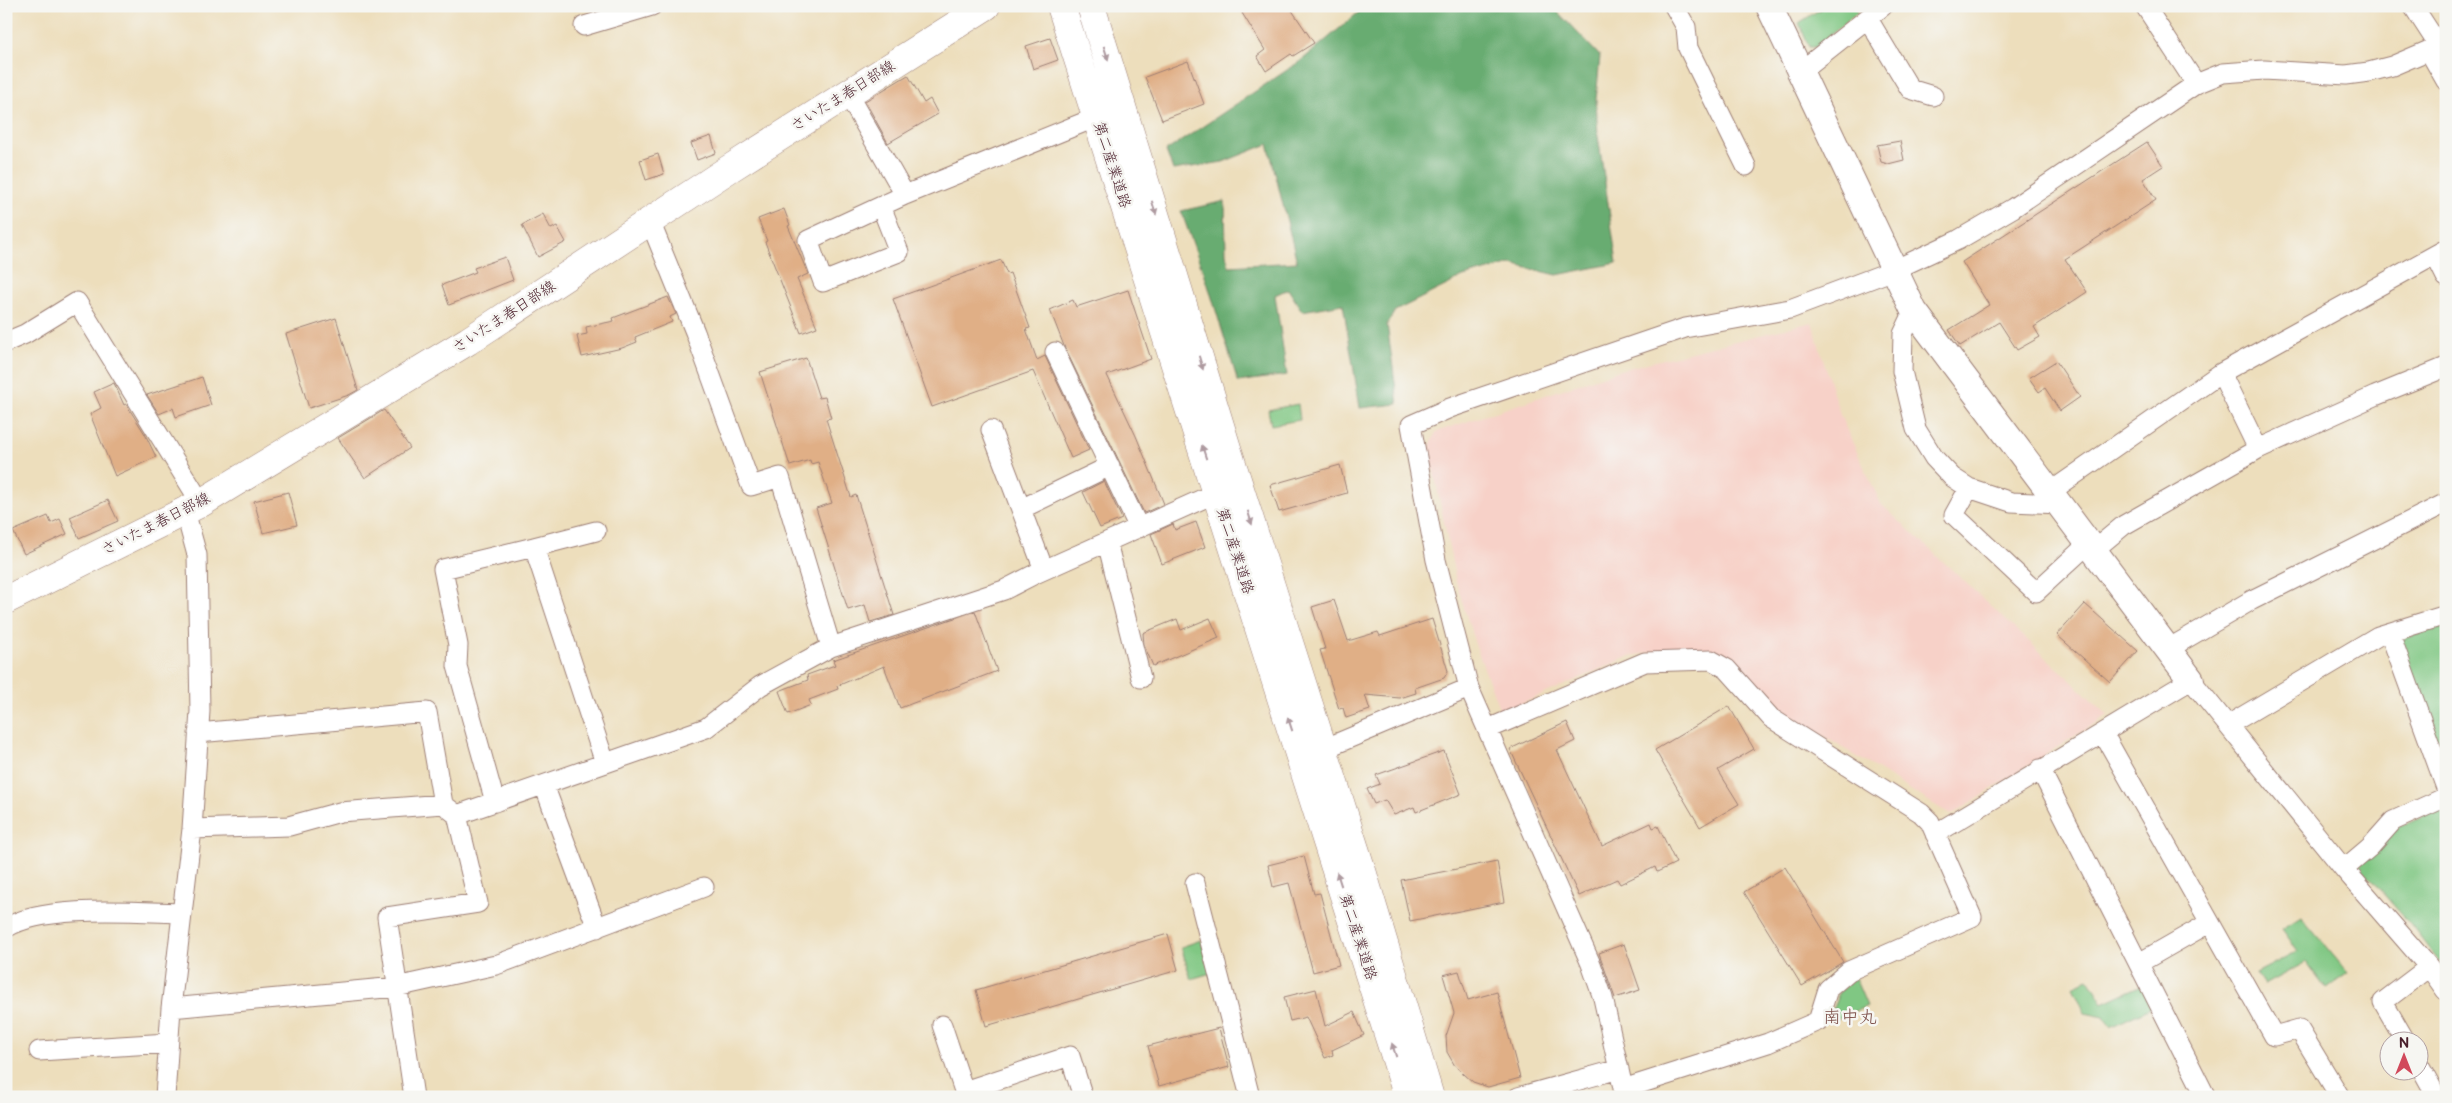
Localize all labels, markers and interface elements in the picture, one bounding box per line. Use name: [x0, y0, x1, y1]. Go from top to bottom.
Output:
one-way arrow: [1102, 45, 1110, 60]
street label: さいたま春日部線: [787, 56, 899, 136]
street label: 第二産業道路: [1089, 119, 1135, 211]
one-way arrow: [1150, 201, 1158, 216]
street label: さいたま春日部線: [449, 277, 559, 357]
one-way arrow: [1198, 356, 1206, 371]
one-way arrow: [1200, 444, 1208, 459]
street label: さいたま春日部線: [98, 488, 214, 560]
street label: 第二産業道路: [1212, 505, 1258, 597]
one-way arrow: [1246, 511, 1254, 526]
one-way arrow: [1286, 716, 1294, 731]
one-way arrow: [1334, 871, 1342, 886]
street label: 第二産業道路: [1335, 891, 1381, 983]
district label: 南中丸: [1823, 1007, 1877, 1028]
north arrow: [2380, 1030, 2430, 1080]
text: N: [2399, 1035, 2409, 1052]
one-way arrow: [1390, 1042, 1398, 1057]

